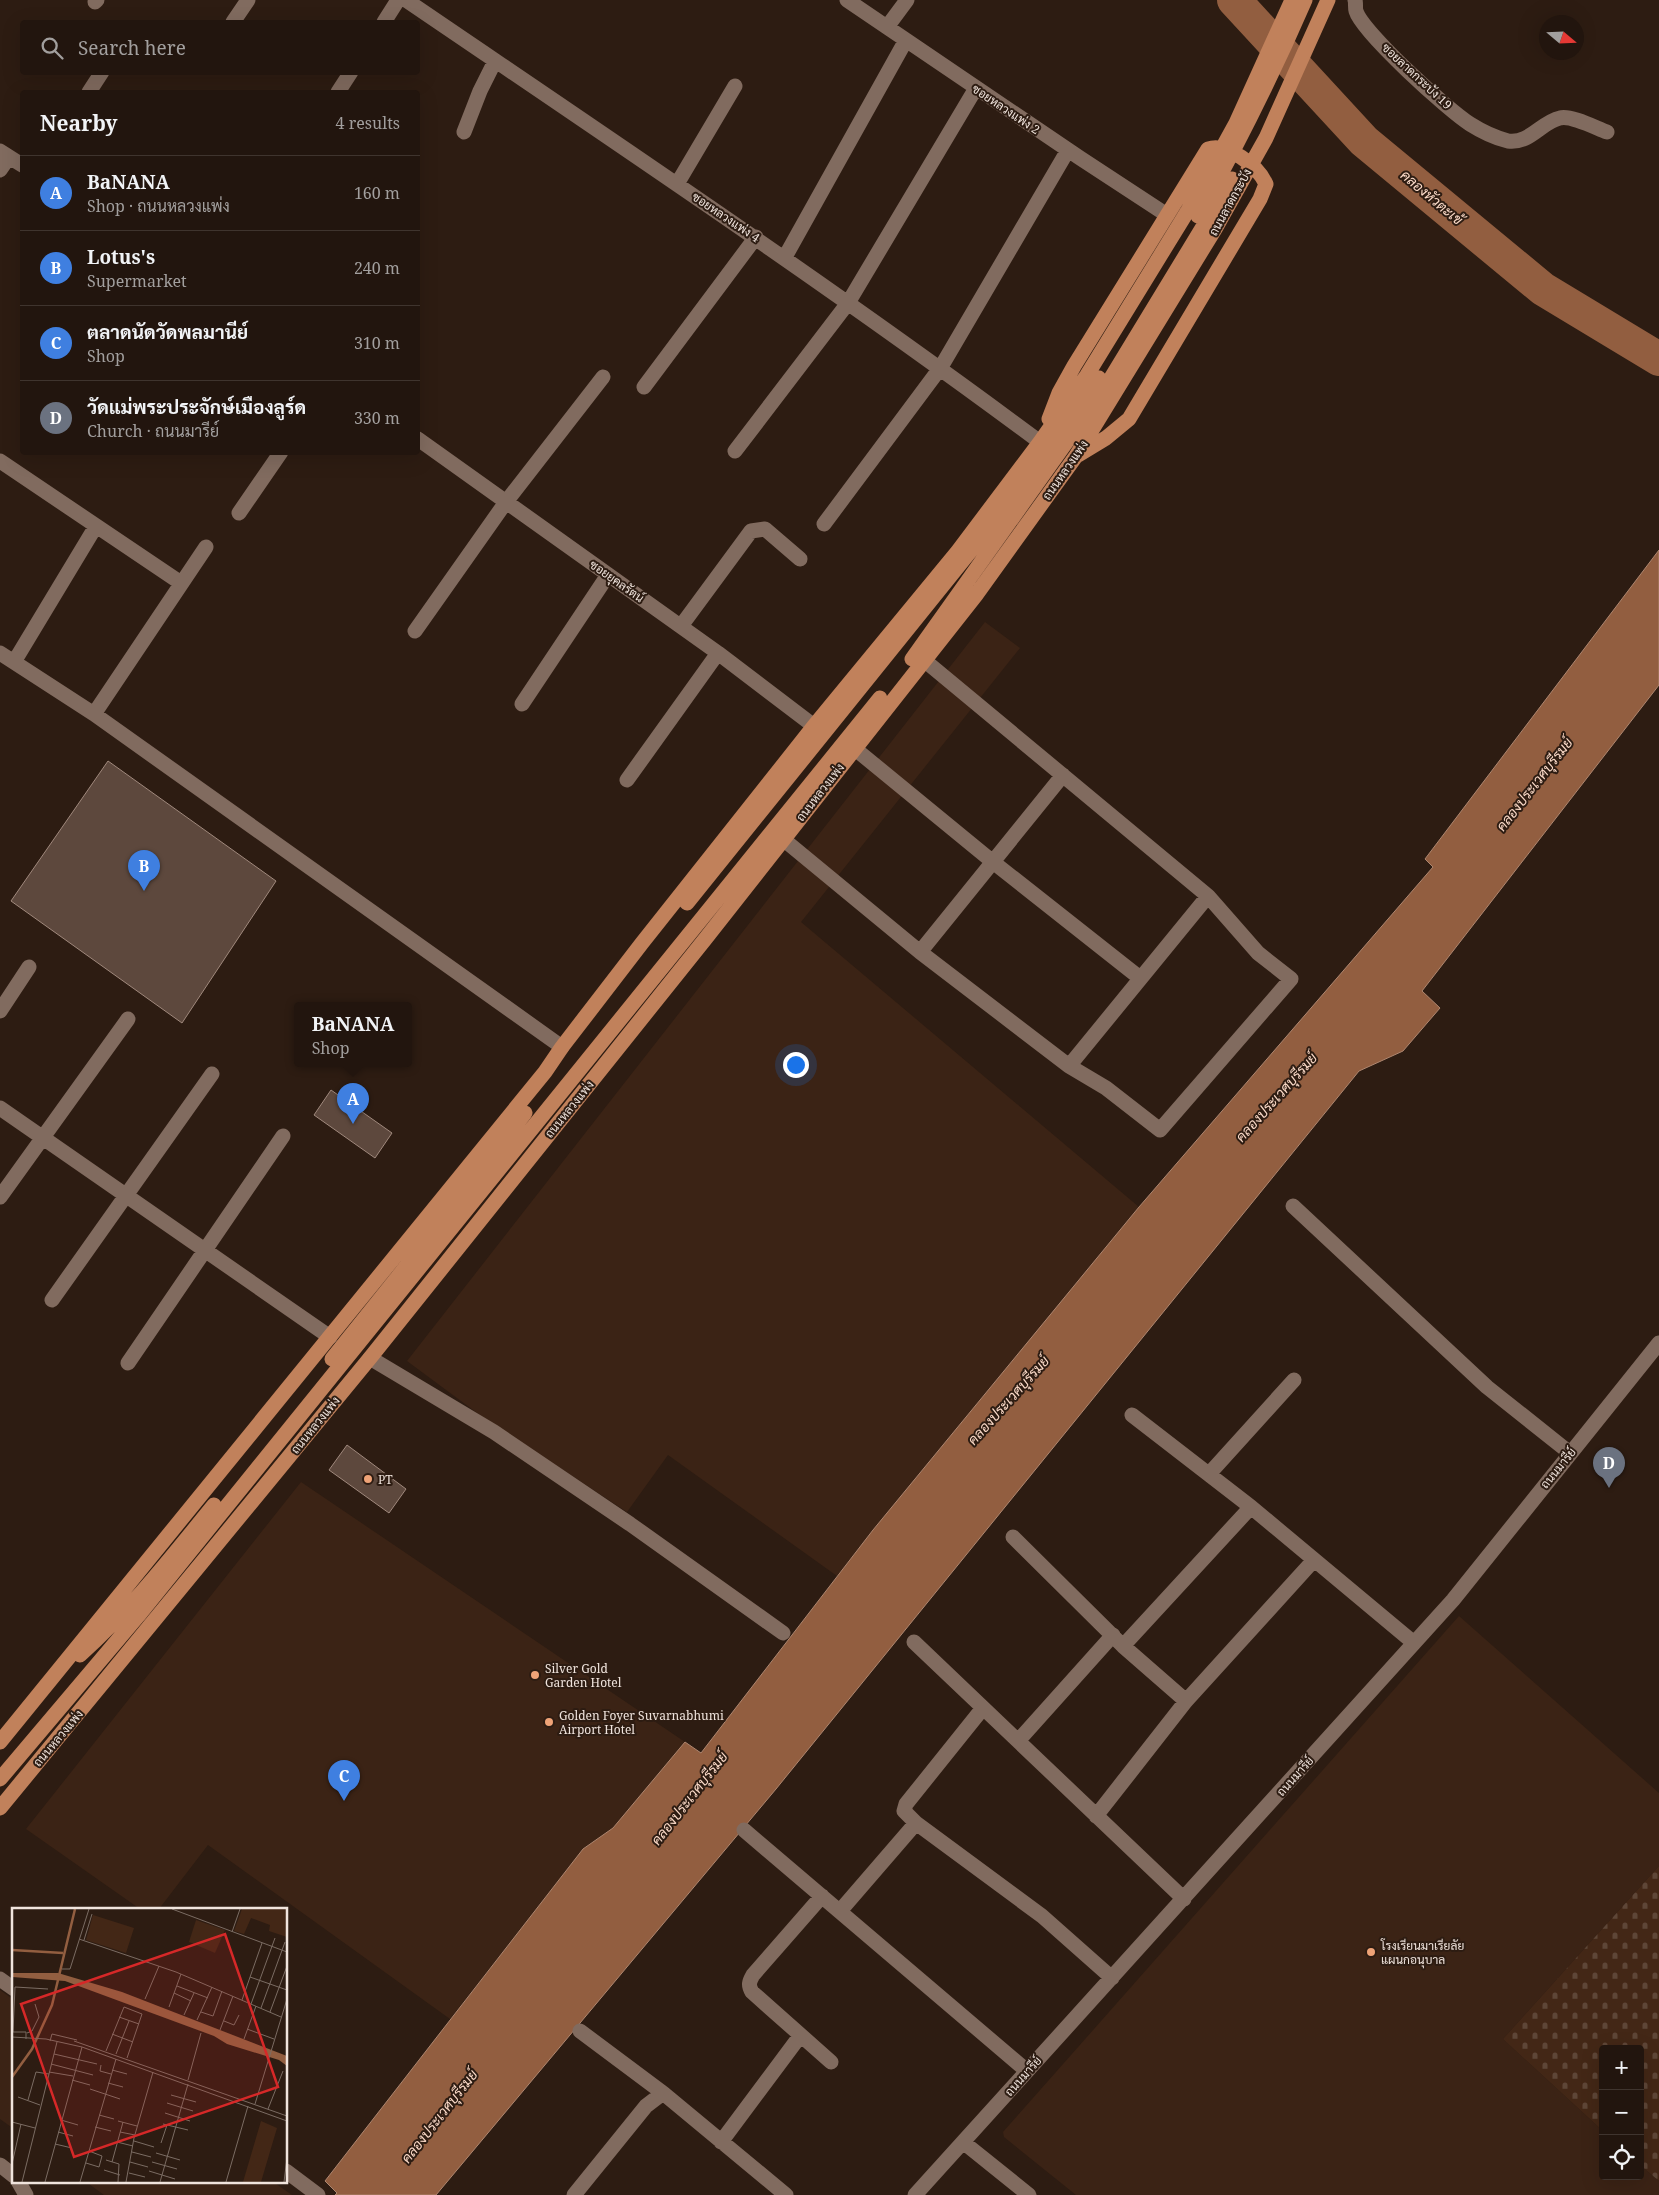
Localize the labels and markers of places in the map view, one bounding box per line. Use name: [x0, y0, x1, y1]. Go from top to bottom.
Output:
pin: B: [128, 850, 160, 891]
pin: A: [337, 1083, 369, 1124]
pin: D: [1593, 1447, 1625, 1488]
place label: PT: [378, 1471, 393, 1488]
marker: PT: [362, 1473, 374, 1485]
place label: Silver Gold Garden Hotel: [545, 1660, 622, 1691]
marker: Silver Gold Garden Hotel: [529, 1669, 541, 1681]
place label: Golden Foyer Suvarnabhumi Airport Hotel: [559, 1707, 724, 1738]
marker: Golden Foyer Suvarnabhumi Airport Hotel: [543, 1716, 555, 1728]
pin: C: [328, 1760, 360, 1801]
place label: โรงเรียนมาเรียลัย แผนกอนุบาล: [1380, 1937, 1464, 1969]
marker: โรงเรียนมาเรียลัย แผนกอนุบาล: [1365, 1946, 1377, 1958]

